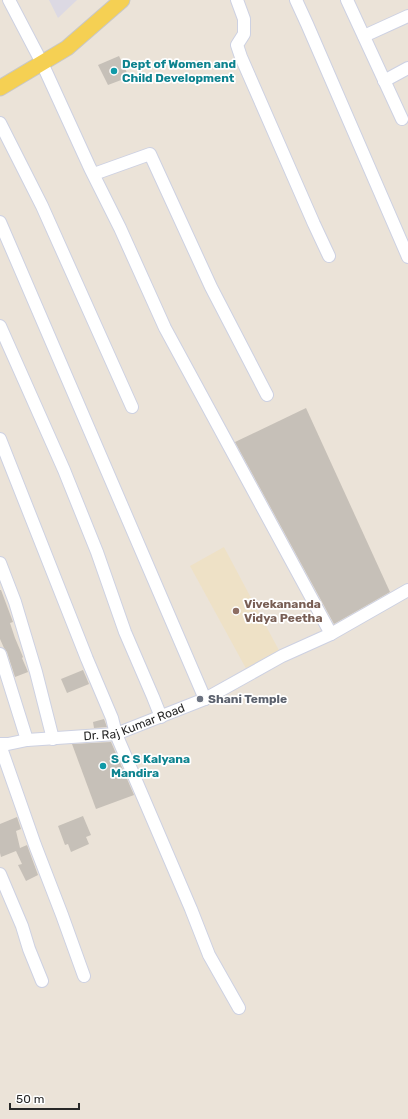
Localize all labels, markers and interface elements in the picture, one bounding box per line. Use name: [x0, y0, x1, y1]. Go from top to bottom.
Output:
place label: Dept of Women and Child Development: [122, 57, 236, 85]
marker: Dept of Women and Child Development: [109, 66, 119, 76]
place label: Vivekananda Vidya Peetha: [244, 597, 322, 625]
marker: Vivekananda Vidya Peetha: [231, 606, 241, 616]
place label: Shani Temple: [208, 692, 287, 706]
marker: Shani Temple: [195, 694, 205, 704]
street label: Dr. Raj Kumar Road: [83, 701, 187, 743]
place label: S C S Kalyana Mandira: [111, 752, 190, 780]
marker: S C S Kalyana Mandira: [98, 761, 108, 771]
scale bar: [10, 1085, 79, 1111]
text: 50 m: [16, 1092, 44, 1106]

